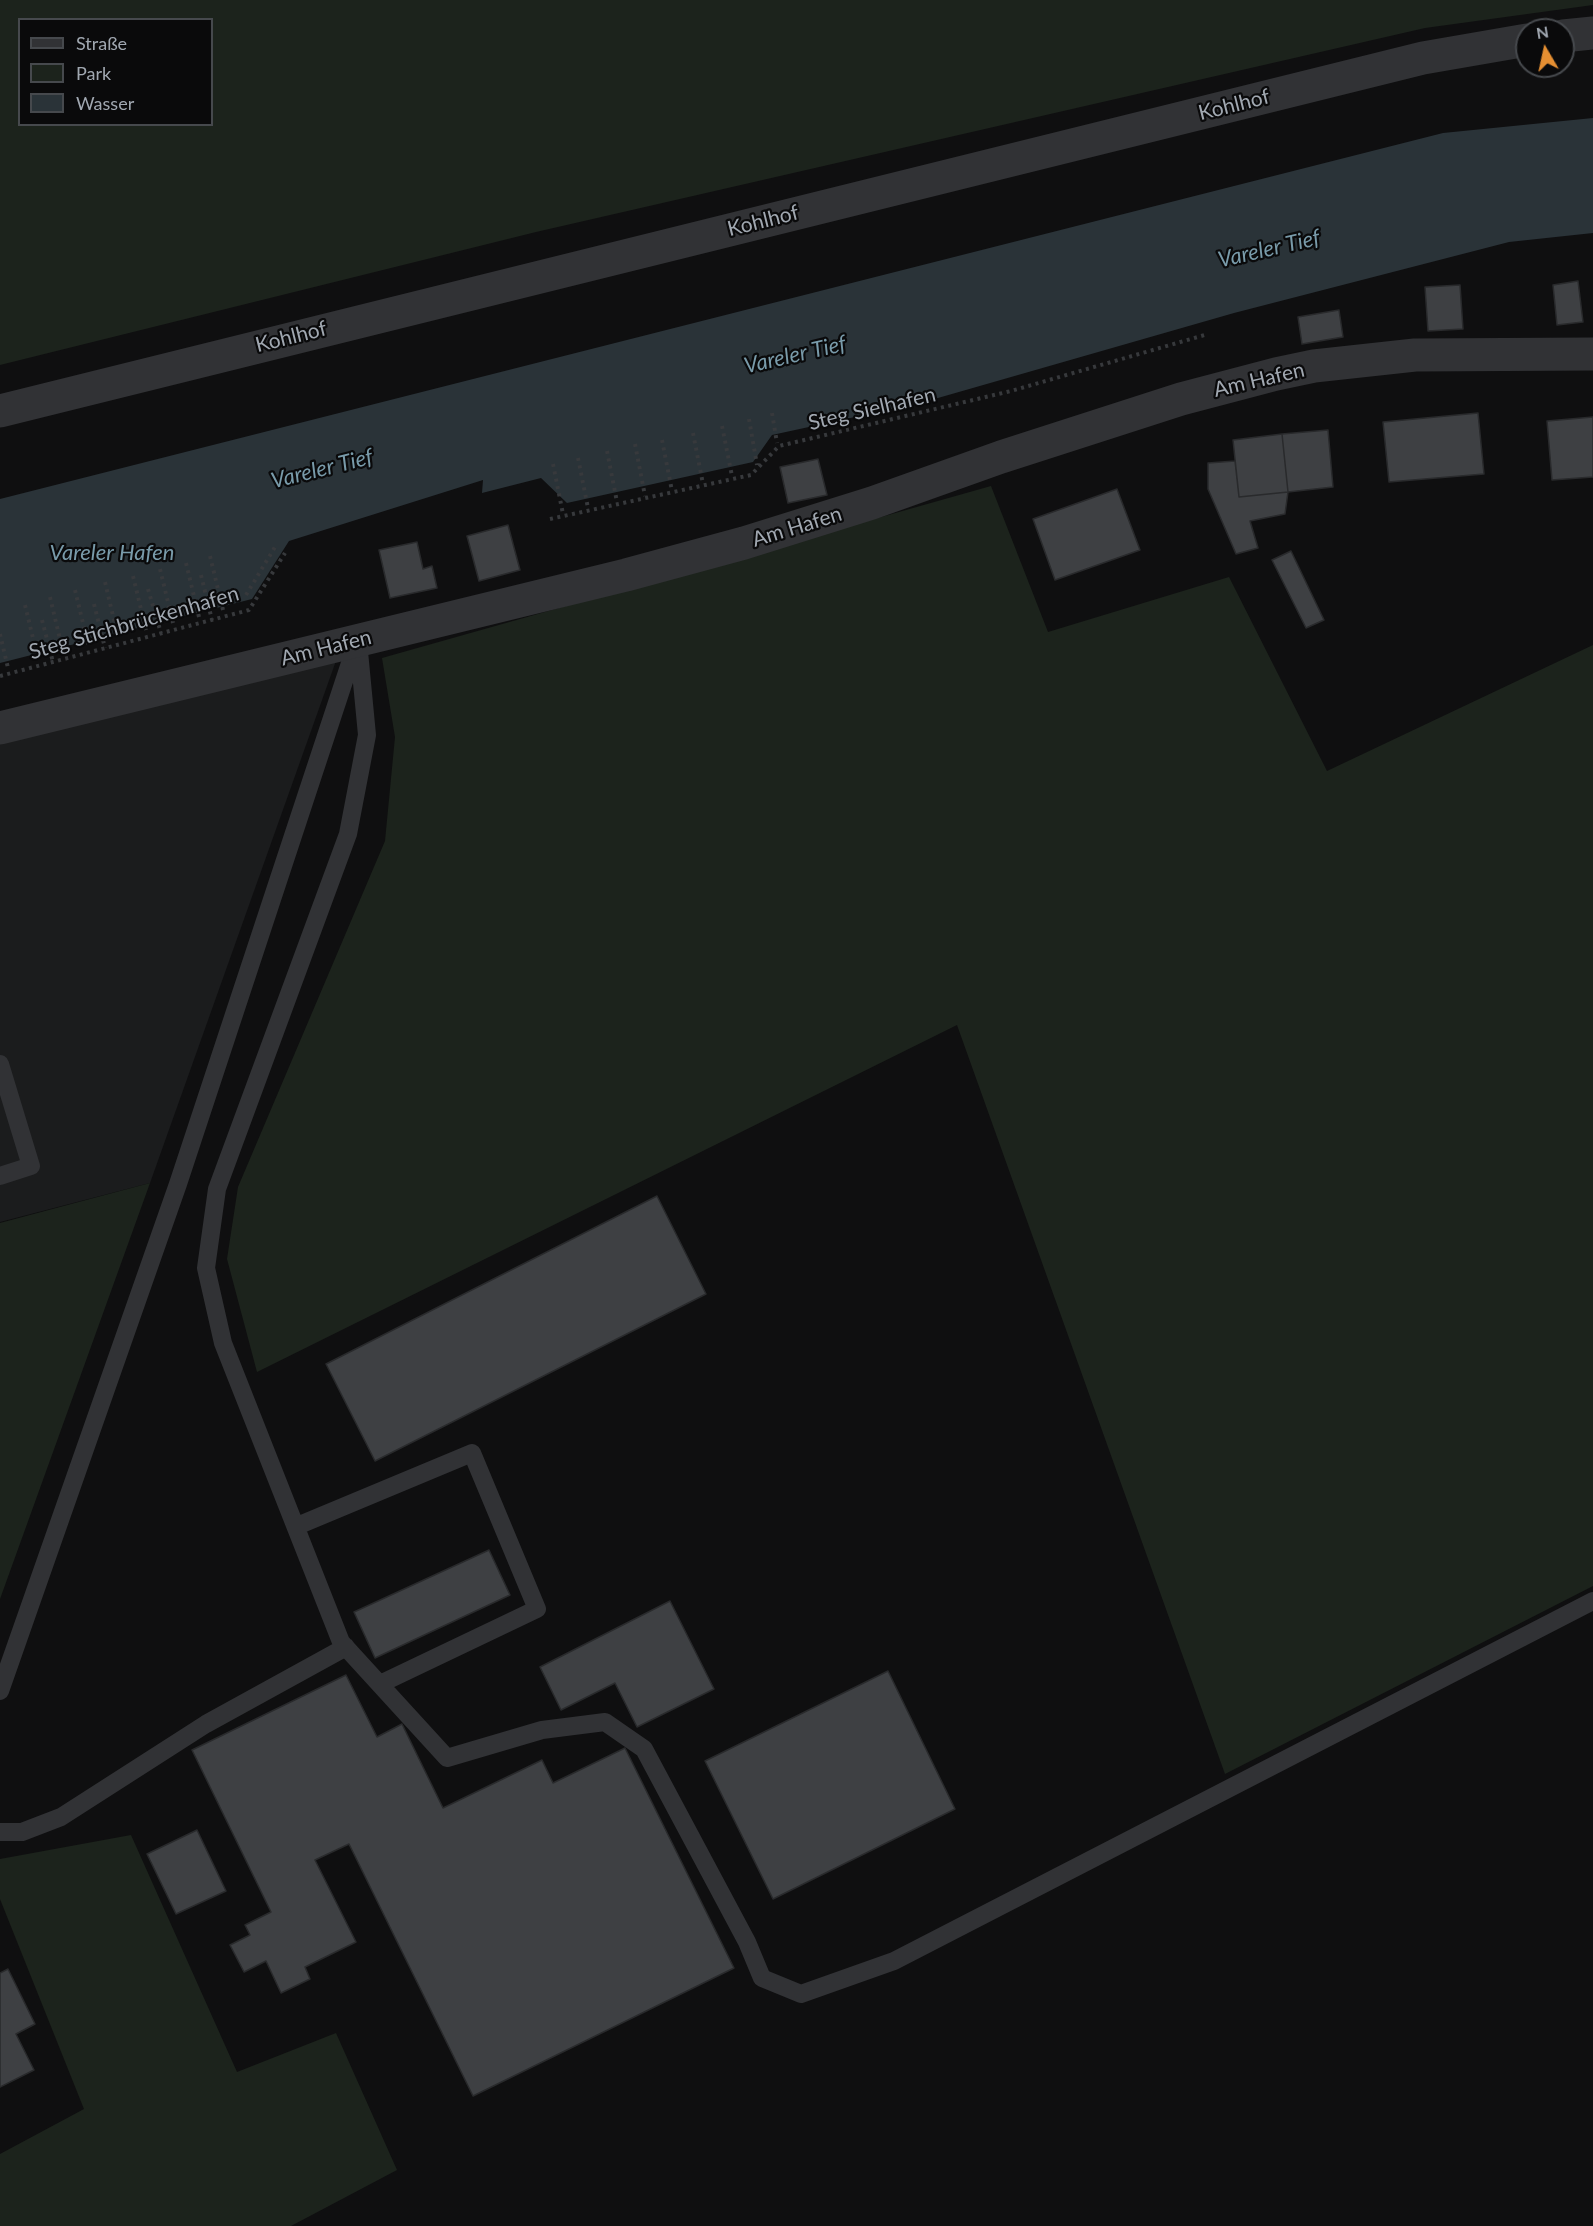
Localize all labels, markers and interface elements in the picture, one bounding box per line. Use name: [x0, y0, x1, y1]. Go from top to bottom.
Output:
legend: [18, 18, 213, 126]
north arrow: [1515, 18, 1575, 78]
text: N: [1535, 21, 1550, 42]
text: Straße: [76, 32, 127, 54]
text: Park: [76, 62, 111, 84]
street label: Kohlhof: [1196, 84, 1272, 126]
text: Wasser: [76, 92, 134, 114]
street label: Kohlhof: [725, 200, 801, 242]
water label: Vareler Tief: [1215, 224, 1323, 274]
street label: Kohlhof: [253, 316, 329, 358]
water label: Vareler Tief: [741, 330, 849, 380]
street label: Am Hafen: [1211, 357, 1307, 403]
street label: Steg Sielhafen: [806, 382, 938, 436]
water label: Vareler Tief: [268, 444, 376, 494]
street label: Am Hafen: [749, 501, 845, 553]
water label: Vareler Hafen: [50, 540, 174, 566]
street label: Steg Stichbrückenhafen: [26, 581, 242, 665]
street label: Am Hafen: [278, 625, 374, 671]

